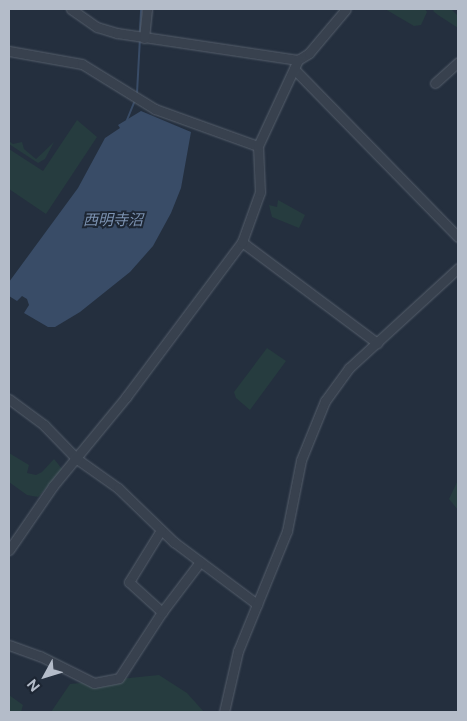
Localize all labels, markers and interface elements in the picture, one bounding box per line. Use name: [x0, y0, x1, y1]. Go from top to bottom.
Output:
water label: 西明寺沼: [83, 211, 143, 229]
north arrow: [20, 651, 70, 701]
text: N: [24, 676, 43, 695]

